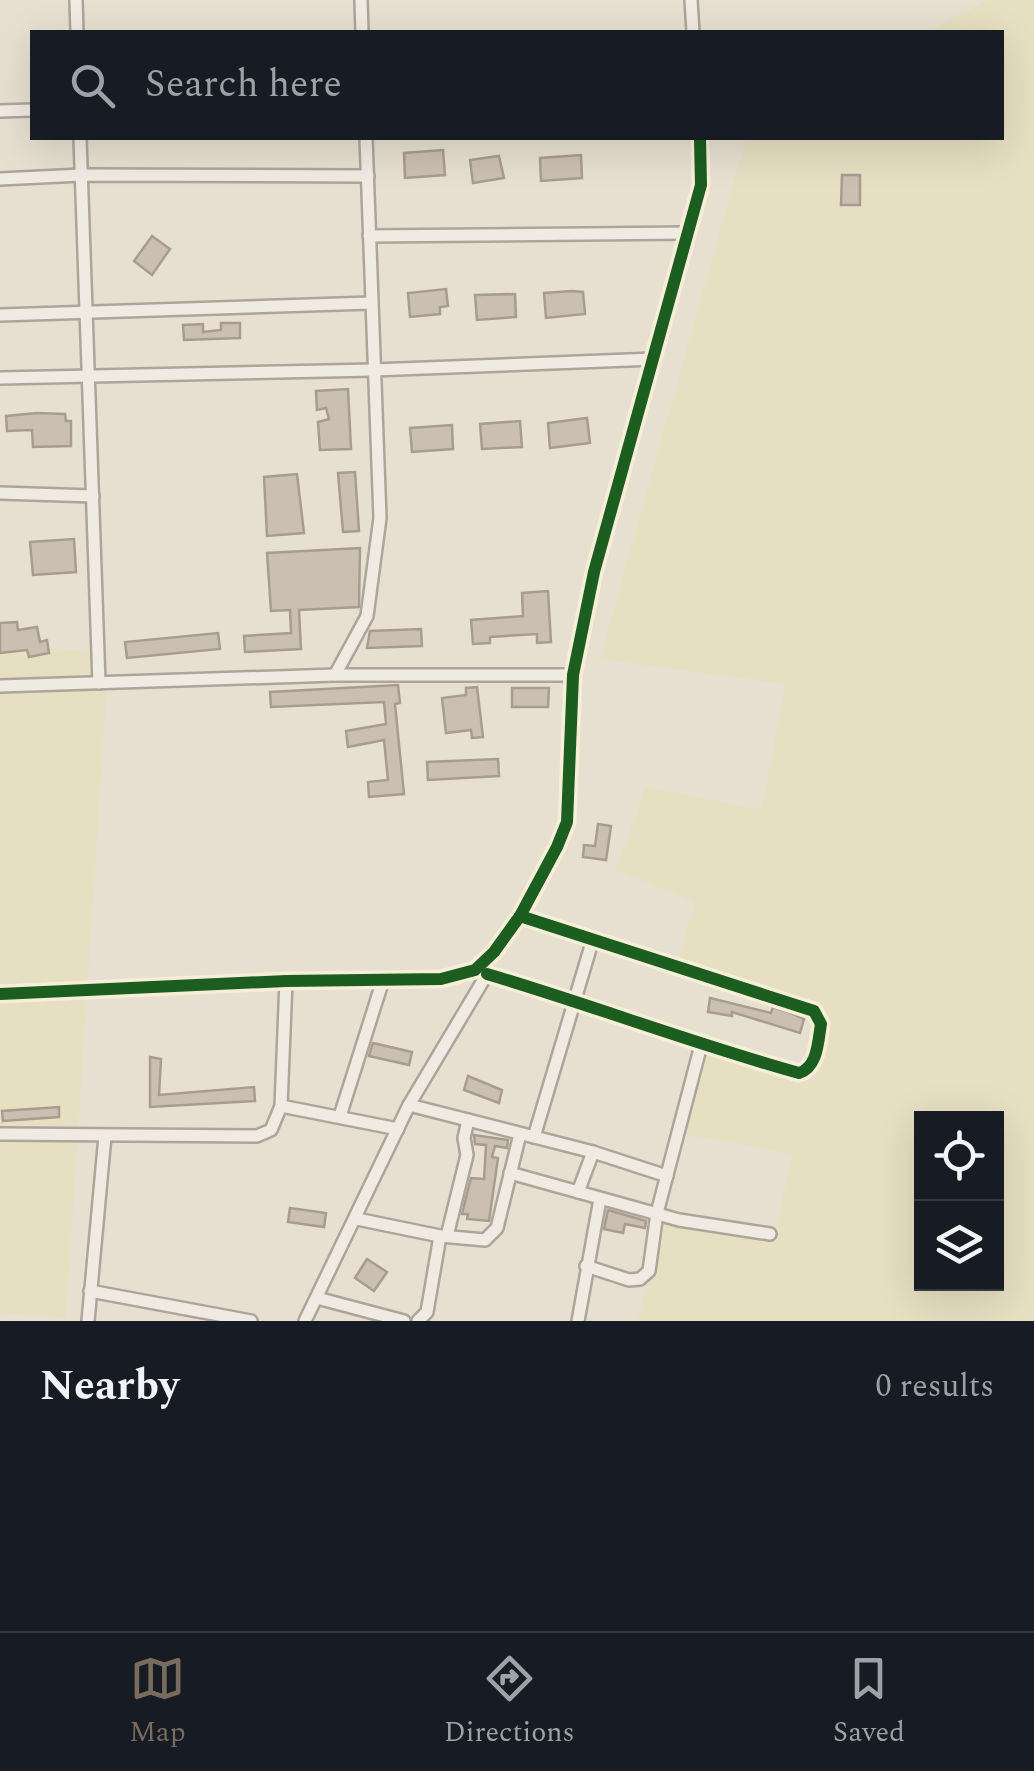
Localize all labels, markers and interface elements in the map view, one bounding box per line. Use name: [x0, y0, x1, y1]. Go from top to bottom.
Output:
search box: [30, 30, 1004, 140]
text: Search here: [145, 56, 342, 114]
icon: search: [65, 58, 120, 113]
map controls: [914, 1111, 1004, 1291]
button: locate: [914, 1111, 1004, 1201]
button: layers: [914, 1201, 1004, 1291]
text: Nearby: [40, 1355, 179, 1418]
text: 0 results: [875, 1362, 994, 1411]
tab: Map: [129, 1651, 186, 1754]
tab: Directions: [444, 1651, 575, 1754]
tab: Saved: [833, 1651, 905, 1754]

